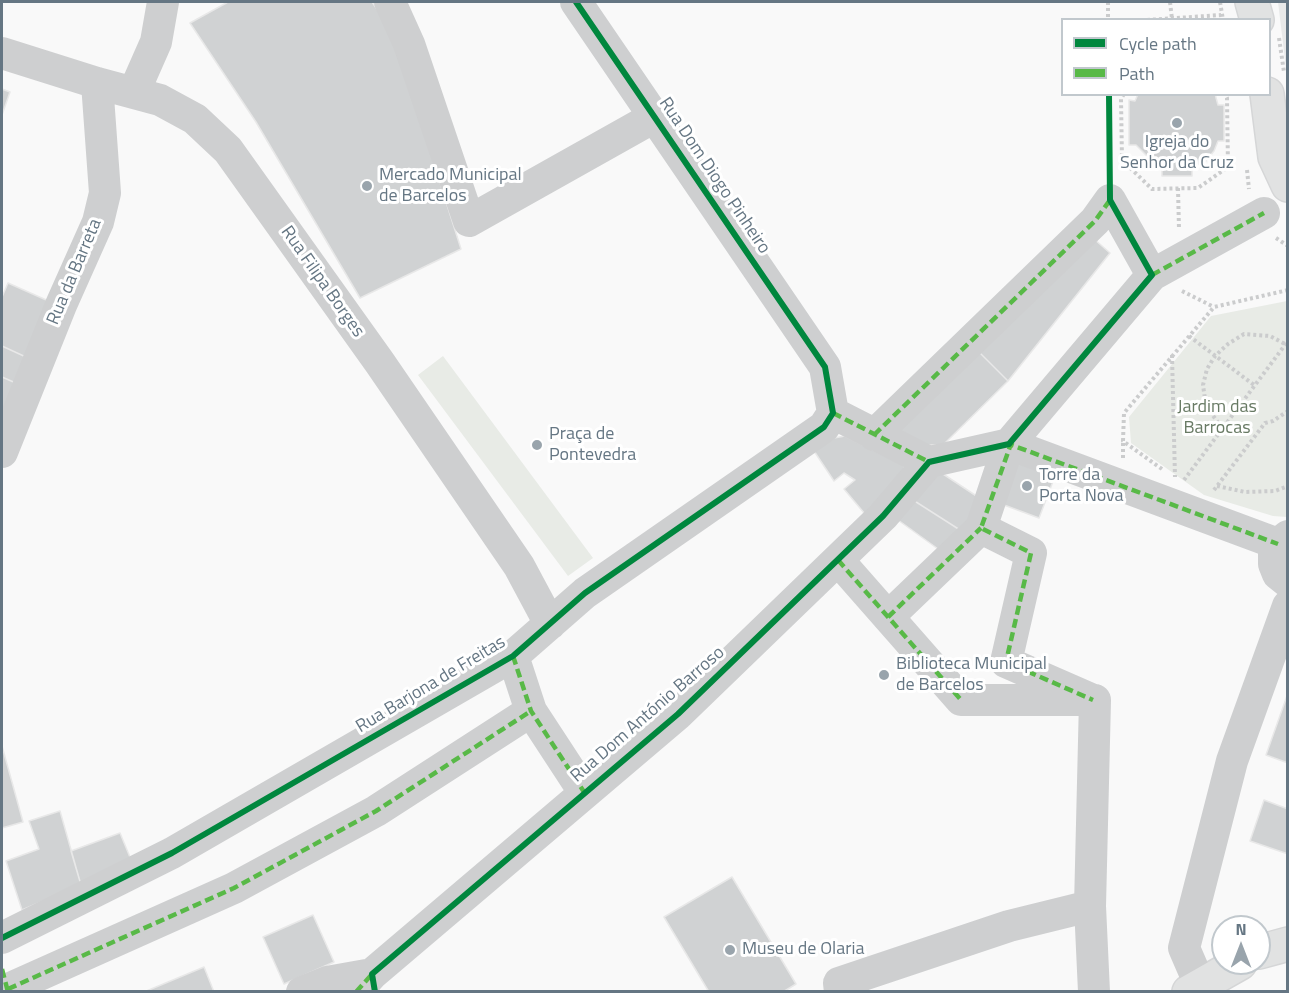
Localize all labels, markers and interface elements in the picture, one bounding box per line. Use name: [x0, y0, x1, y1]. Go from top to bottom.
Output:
legend: [1061, 18, 1271, 96]
text: Cycle path: [1119, 30, 1197, 57]
text: Path: [1119, 60, 1155, 87]
street label: Rua Dom Diogo Pinheiro: [654, 94, 774, 258]
marker: Igreja do Senhor da Cruz: [1170, 116, 1184, 130]
place label: Igreja do Senhor da Cruz: [1120, 132, 1234, 174]
place label: Mercado Municipal de Barcelos: [379, 165, 522, 207]
marker: Mercado Municipal de Barcelos: [360, 179, 374, 193]
street label: Rua da Barreta: [43, 216, 107, 328]
street label: Rua Filipa Borges: [276, 222, 368, 342]
park label: Jardim das Barrocas: [1177, 397, 1257, 440]
place label: Praça de Pontevedra: [549, 424, 636, 466]
marker: Praça de Pontevedra: [530, 438, 544, 452]
place label: Torre da Porta Nova: [1039, 465, 1124, 508]
marker: Torre da Porta Nova: [1020, 479, 1034, 493]
street label: Rua Barjona de Freitas: [352, 632, 510, 738]
street label: Rua Dom António Barroso: [567, 642, 729, 788]
place label: Biblioteca Municipal de Barcelos: [896, 654, 1047, 696]
marker: Biblioteca Municipal de Barcelos: [877, 668, 891, 682]
north arrow: [1211, 915, 1271, 975]
text: N: [1235, 917, 1247, 941]
place label: Museu de Olaria: [742, 939, 864, 961]
marker: Museu de Olaria: [723, 943, 737, 957]

